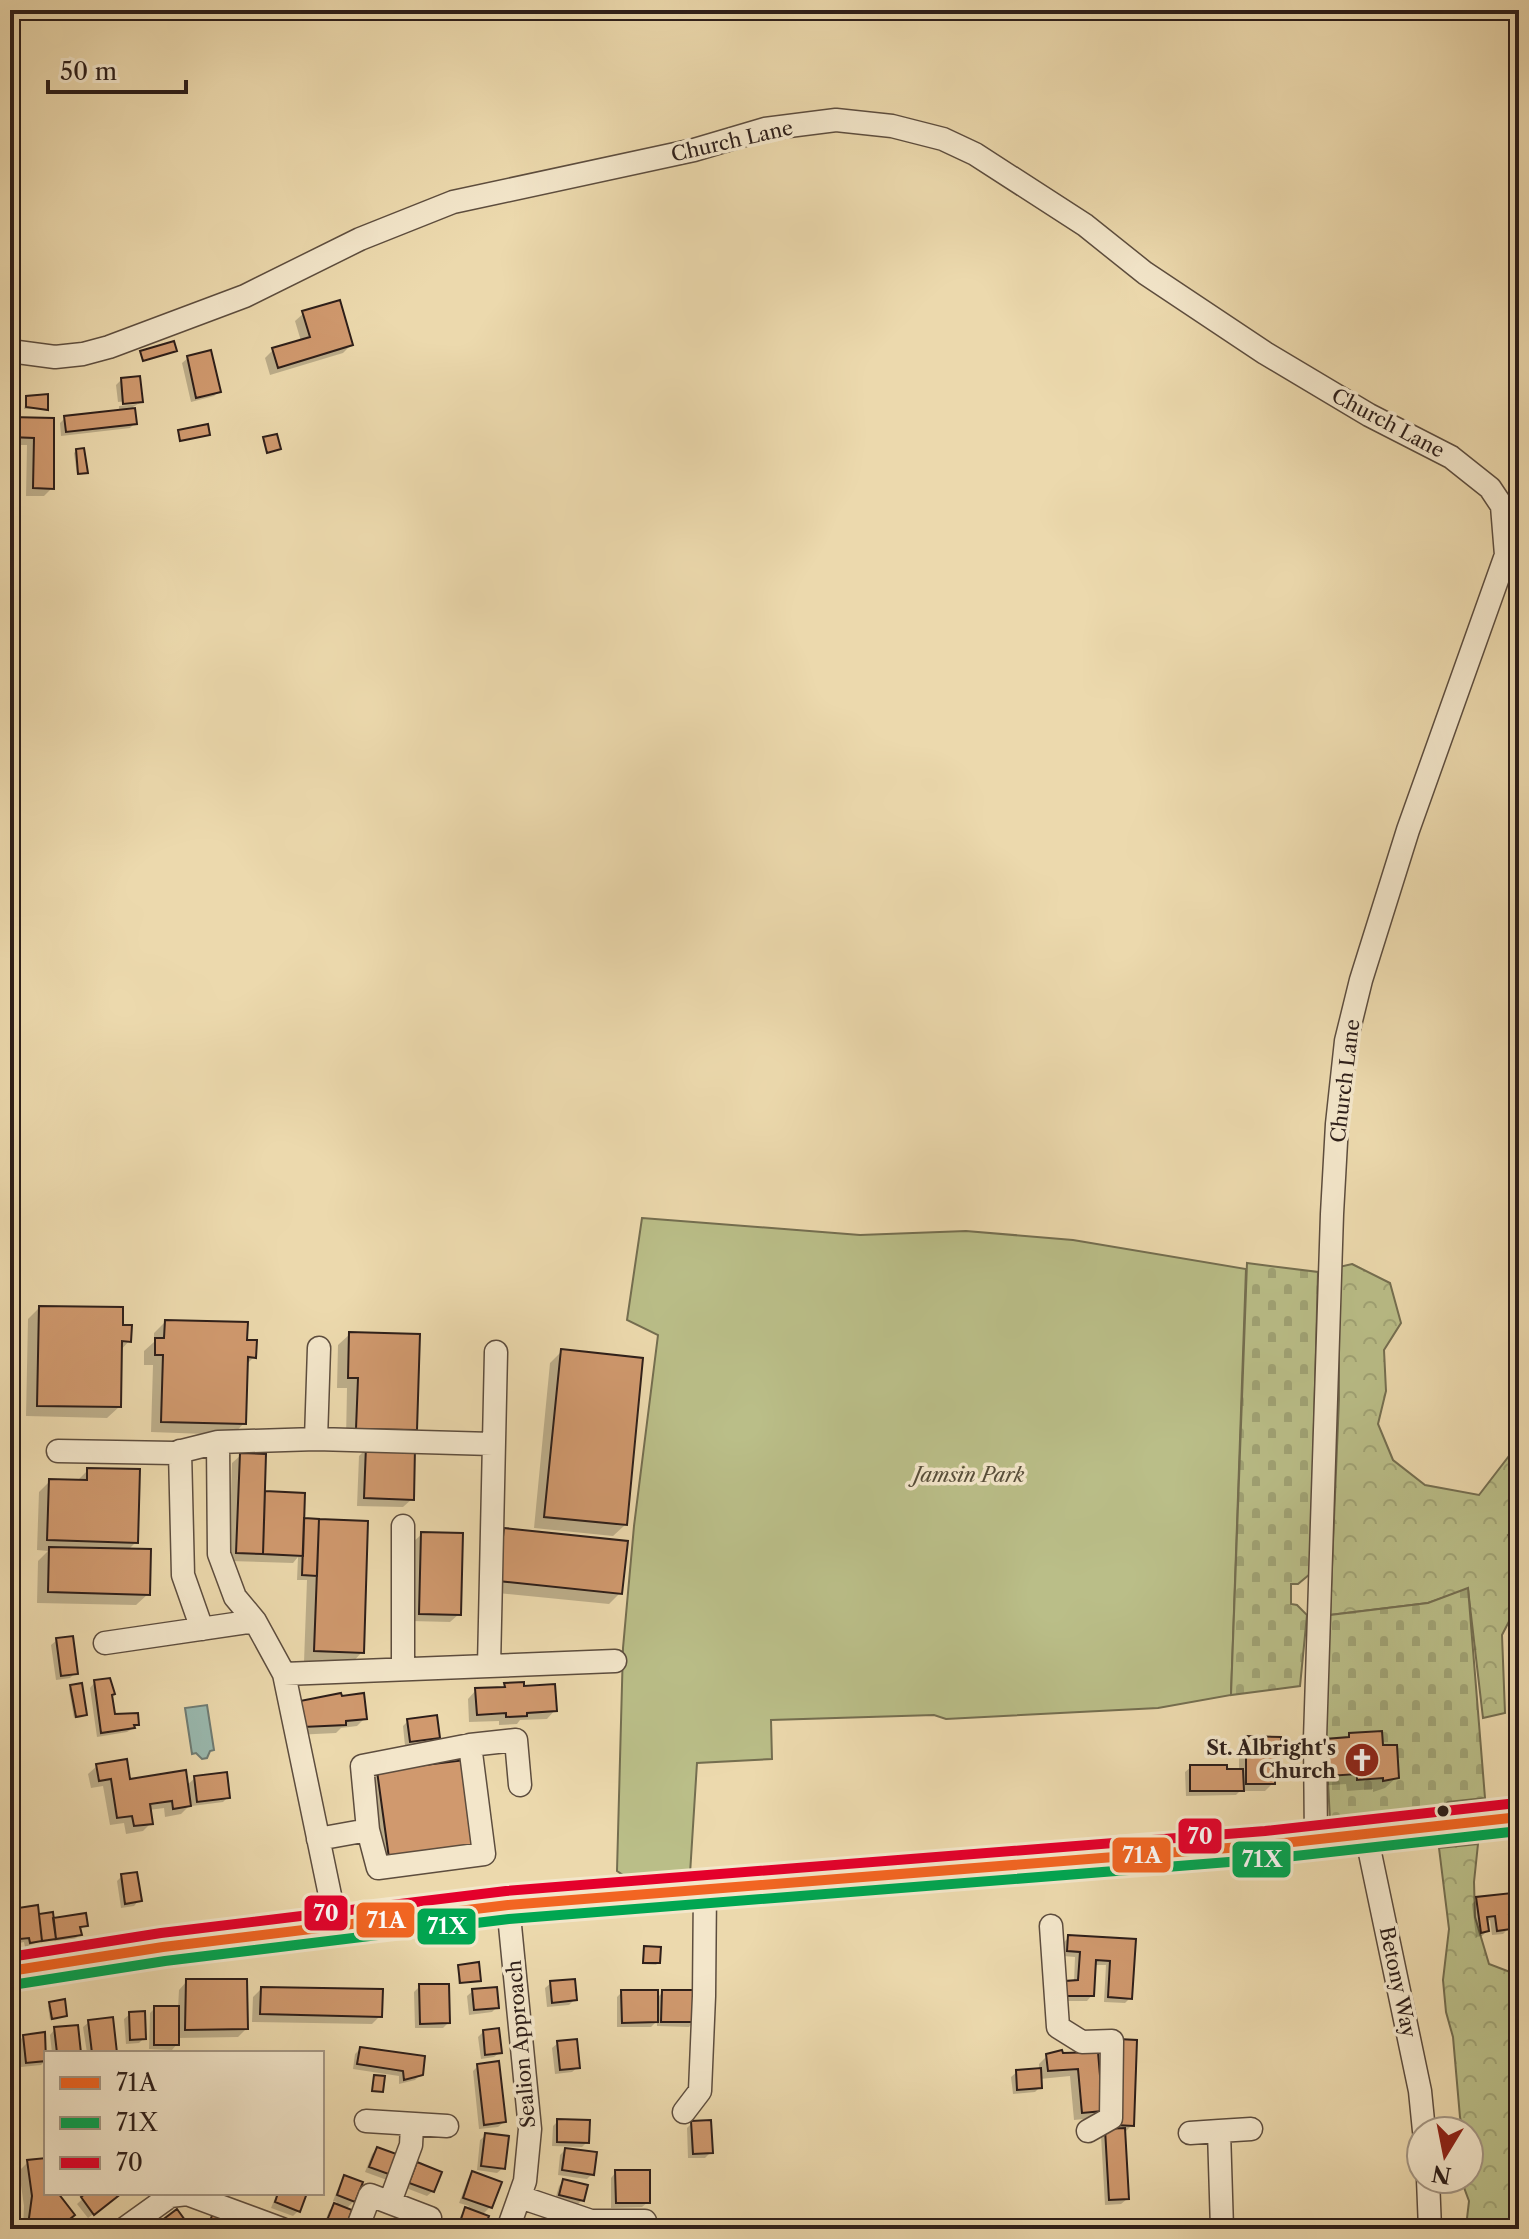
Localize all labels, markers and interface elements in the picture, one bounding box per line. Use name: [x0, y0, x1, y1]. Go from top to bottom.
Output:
scale bar: [48, 44, 186, 94]
text: 50 m: [60, 57, 117, 86]
street label: Church Lane: [669, 115, 795, 167]
street label: Church Lane: [1328, 383, 1448, 463]
street label: Church Lane: [1326, 1018, 1364, 1144]
park label: Jamsin Park: [908, 1463, 1025, 1487]
place label: St. Albright's Church: [1206, 1736, 1336, 1783]
church icon: St. Albright's Church: [1343, 1741, 1381, 1779]
unlabelled marker: [1435, 1803, 1451, 1819]
line badge: 70: [1177, 1817, 1223, 1855]
text: 70: [1187, 1823, 1213, 1850]
line badge: 71A: [1111, 1836, 1172, 1874]
line badge: 71X: [1231, 1840, 1292, 1879]
text: 71A: [1122, 1842, 1163, 1869]
text: 71X: [1242, 1846, 1283, 1873]
line badge: 70: [303, 1894, 349, 1932]
text: 70: [313, 1900, 339, 1927]
line badge: 71A: [355, 1901, 416, 1939]
text: 71A: [366, 1907, 407, 1934]
line badge: 71X: [416, 1907, 477, 1946]
text: 71X: [427, 1913, 468, 1940]
street label: Betony Way: [1375, 1924, 1422, 2041]
street label: Sealion Approach: [502, 1959, 540, 2129]
legend: [44, 2051, 324, 2195]
text: 71A: [116, 2068, 158, 2097]
text: 71X: [116, 2108, 158, 2137]
north arrow: [1405, 2115, 1485, 2195]
text: 70: [116, 2148, 143, 2177]
text: N: [1430, 2159, 1453, 2189]

